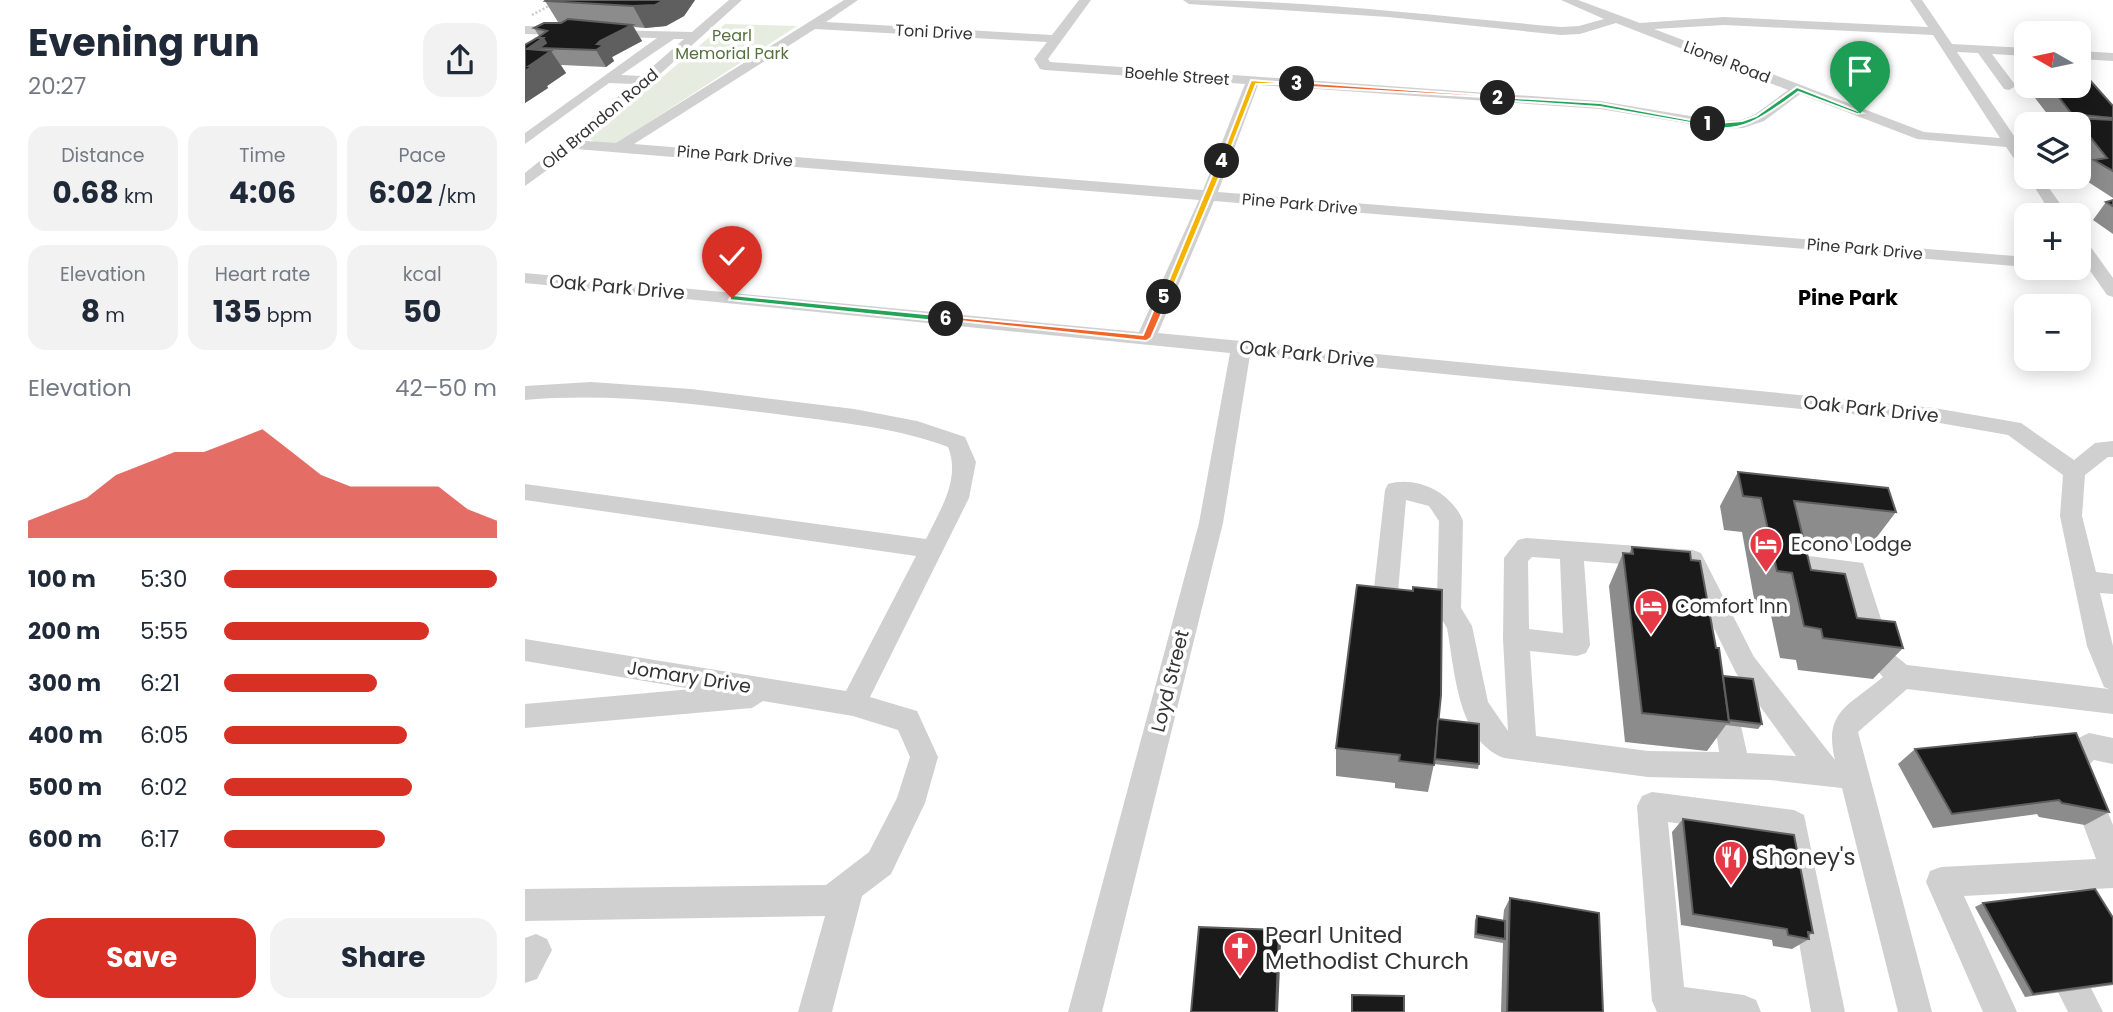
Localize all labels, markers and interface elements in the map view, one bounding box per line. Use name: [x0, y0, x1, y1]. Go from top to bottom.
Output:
text: Evening run: [28, 16, 260, 69]
street label: Toni Drive: [895, 18, 973, 46]
north arrow: [2014, 21, 2091, 98]
map controls: [2014, 21, 2091, 371]
button: share: [423, 23, 497, 97]
park label: Pearl Memorial Park: [675, 24, 790, 65]
street label: Lionel Road: [1680, 35, 1774, 89]
pin: [1830, 41, 1890, 113]
icon: arrive: [1841, 52, 1879, 90]
street label: Boehle Street: [1124, 61, 1230, 91]
street label: Old Brandon Road: [537, 63, 663, 175]
pin: 3: [1279, 66, 1315, 102]
text: 20:27: [28, 70, 86, 102]
text: 3: [1291, 70, 1302, 97]
pin: 2: [1481, 80, 1515, 116]
text: 2: [1492, 84, 1503, 111]
pin: 1: [1691, 106, 1725, 142]
text: 1: [1704, 110, 1711, 137]
button: layers: [2014, 112, 2091, 189]
street label: Pine Park Drive: [676, 139, 794, 173]
text: Distance: [61, 142, 144, 169]
text: Time: [239, 142, 286, 169]
text: Pace: [399, 142, 446, 169]
pin: 4: [1205, 144, 1239, 178]
text: 4: [1215, 147, 1228, 174]
text: 0.68: [52, 171, 119, 214]
text: 4:06: [229, 171, 296, 214]
text: 6:02: [368, 171, 433, 214]
text: km: [119, 183, 153, 210]
text: /km: [433, 183, 476, 210]
street label: Pine Park Drive: [1241, 187, 1359, 221]
button: +: [2014, 203, 2091, 280]
pin: [702, 226, 762, 298]
street label: Pine Park Drive: [1806, 232, 1924, 266]
icon: check: [713, 237, 751, 275]
text: Elevation: [60, 261, 146, 288]
text: Heart rate: [215, 261, 310, 288]
text: kcal: [403, 261, 442, 288]
street label: Oak Park Drive: [548, 268, 686, 306]
pin: 5: [1147, 280, 1181, 314]
text: 5: [1157, 283, 1170, 310]
district label: Pine Park: [1798, 283, 1898, 312]
text: 8: [81, 290, 100, 333]
text: 135: [213, 290, 262, 333]
text: 50: [403, 290, 442, 333]
button: −: [2014, 294, 2091, 371]
text: m: [100, 302, 125, 329]
text: bpm: [262, 302, 312, 329]
pin: 6: [929, 302, 963, 336]
text: 6: [939, 305, 952, 332]
street label: Oak Park Drive: [1238, 333, 1376, 375]
text: Elevation: [28, 372, 132, 404]
text: 42–50 m: [395, 372, 497, 404]
street label: Oak Park Drive: [1802, 388, 1940, 430]
hotel icon: Econo Lodge: [1747, 525, 1785, 574]
place label: Econo Lodge: [1791, 531, 1912, 558]
text: 100 m: [28, 563, 96, 595]
text: 5:30: [140, 563, 187, 595]
hotel icon: Comfort Inn: [1632, 587, 1670, 636]
place label: Comfort Inn: [1675, 593, 1788, 620]
text: 200 m: [28, 615, 100, 647]
text: 5:55: [140, 615, 188, 647]
street label: Loyd Street: [1144, 627, 1196, 735]
street label: Jomary Drive: [625, 654, 753, 700]
text: 300 m: [28, 667, 101, 699]
text: 6:21: [140, 667, 180, 699]
text: 400 m: [28, 719, 103, 751]
text: 6:05: [140, 719, 188, 751]
text: 500 m: [28, 771, 102, 803]
text: 6:02: [140, 771, 187, 803]
text: 600 m: [28, 823, 102, 855]
text: 6:17: [140, 823, 179, 855]
restaurant icon: Shoney's: [1712, 838, 1750, 887]
place label: Shoney's: [1755, 841, 1856, 873]
button: Save: [28, 918, 256, 998]
button: Share: [270, 918, 497, 998]
place label: Pearl United Methodist Church: [1265, 919, 1469, 977]
church icon: Pearl United Methodist Church: [1221, 929, 1259, 978]

